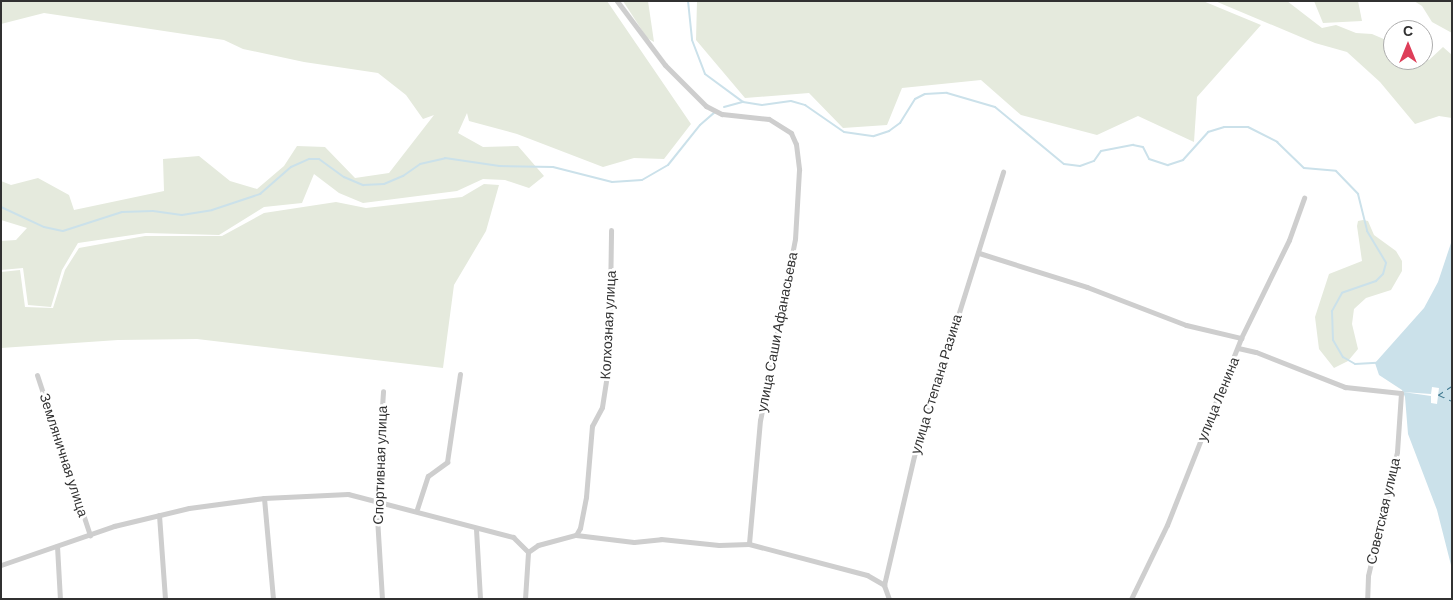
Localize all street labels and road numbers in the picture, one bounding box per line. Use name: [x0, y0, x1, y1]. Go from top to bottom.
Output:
street label: улица Саши Афанасьева: [753, 251, 801, 413]
street label: Колхозная улица: [597, 270, 619, 380]
street label: улица Степана Разина: [907, 312, 965, 456]
street label: улица Ленина: [1193, 354, 1243, 444]
street label: Земляничная улица: [36, 391, 92, 519]
street label: Спортивная улица: [370, 405, 390, 525]
street label: Советская улица: [1363, 456, 1403, 566]

